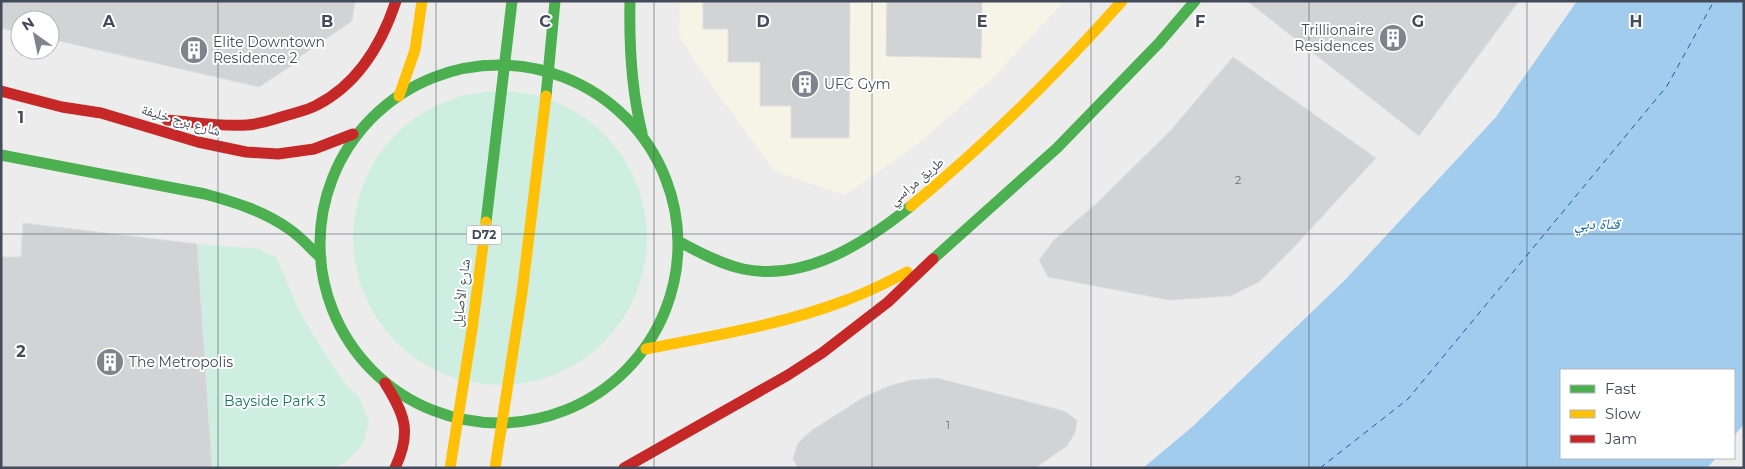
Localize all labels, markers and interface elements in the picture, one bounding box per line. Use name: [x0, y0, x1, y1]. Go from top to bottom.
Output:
north arrow: [10, 10, 60, 60]
text: A: [102, 12, 116, 31]
text: B: [321, 12, 333, 31]
text: C: [539, 12, 551, 31]
text: D: [756, 12, 770, 31]
text: E: [977, 12, 987, 31]
text: F: [1195, 12, 1205, 31]
text: G: [1412, 12, 1424, 31]
text: H: [1630, 12, 1642, 31]
text: N: [18, 13, 38, 35]
place label: Trillionaire Residences: [1294, 21, 1374, 55]
building icon: Trillionaire Residences: [1378, 23, 1408, 53]
place label: Elite Downtown Residence 2: [213, 33, 325, 67]
building icon: Elite Downtown Residence 2: [179, 35, 209, 65]
building icon: UFC Gym: [790, 69, 820, 99]
place label: UFC Gym: [824, 75, 891, 93]
street label: شارع برج خليفة: [139, 100, 223, 141]
text: 1: [18, 108, 24, 127]
street label: طريق مراسي: [885, 153, 949, 211]
house number: 2: [1235, 173, 1241, 187]
water label: قناة دبي: [1574, 214, 1622, 236]
road number: D72: [466, 226, 502, 244]
street label: شارع الأصايل: [448, 258, 475, 328]
text: 2: [16, 342, 26, 361]
building icon: The Metropolis: [95, 347, 125, 377]
place label: The Metropolis: [129, 353, 233, 371]
legend: [1560, 369, 1735, 459]
text: Fast: [1605, 379, 1636, 398]
park label: Bayside Park 3: [224, 392, 326, 410]
text: Slow: [1605, 404, 1641, 423]
house number: 1: [946, 418, 950, 432]
text: Jam: [1604, 429, 1637, 448]

